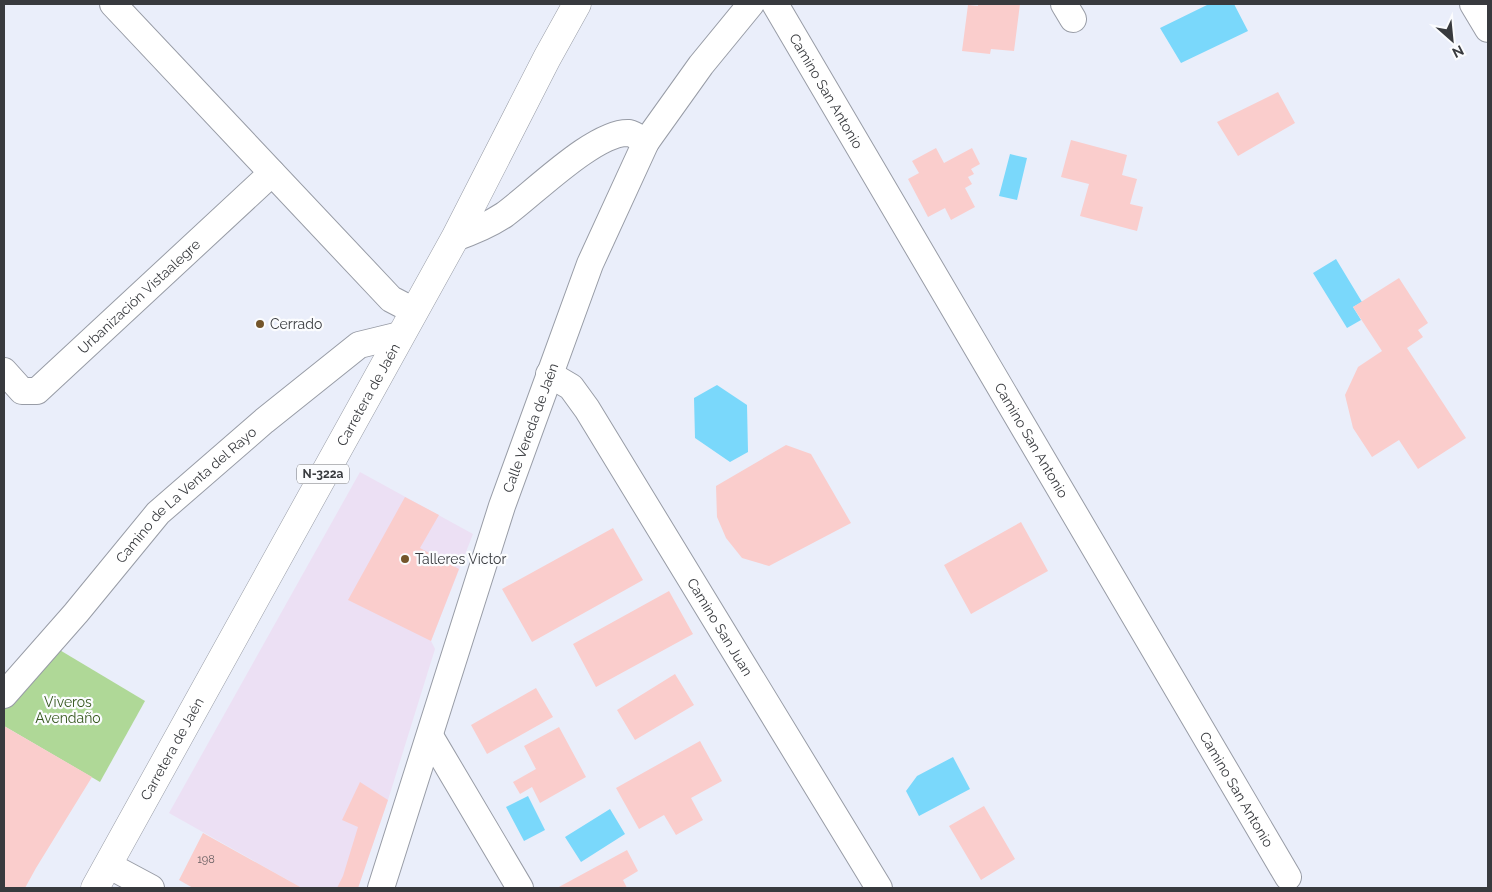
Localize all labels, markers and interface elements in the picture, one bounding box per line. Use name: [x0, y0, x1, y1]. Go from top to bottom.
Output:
north arrow: [1427, 15, 1477, 65]
street label: Camino San Antonio: [786, 31, 866, 152]
text: N: [1450, 42, 1466, 61]
street label: Urbanización Vistaalegre: [75, 236, 203, 357]
place label: Cerrado: [270, 316, 322, 332]
marker: Cerrado: [254, 318, 266, 330]
street label: Carretera de Jaén: [333, 341, 403, 449]
street label: Calle Vereda de Jaén: [500, 361, 561, 495]
street label: Camino San Antonio: [991, 380, 1071, 501]
street label: Camino de La Venta del Rayo: [112, 423, 259, 566]
road number: N-322a: [297, 464, 349, 484]
place label: Talleres Victor: [415, 551, 506, 567]
marker: Talleres Victor: [399, 553, 411, 565]
street label: Camino San Juan: [684, 575, 756, 679]
park label: Viveros Avendaño: [35, 694, 101, 726]
street label: Carretera de Jaén: [137, 695, 207, 803]
street label: Camino San Antonio: [1197, 729, 1277, 850]
house number: 198: [197, 853, 215, 866]

